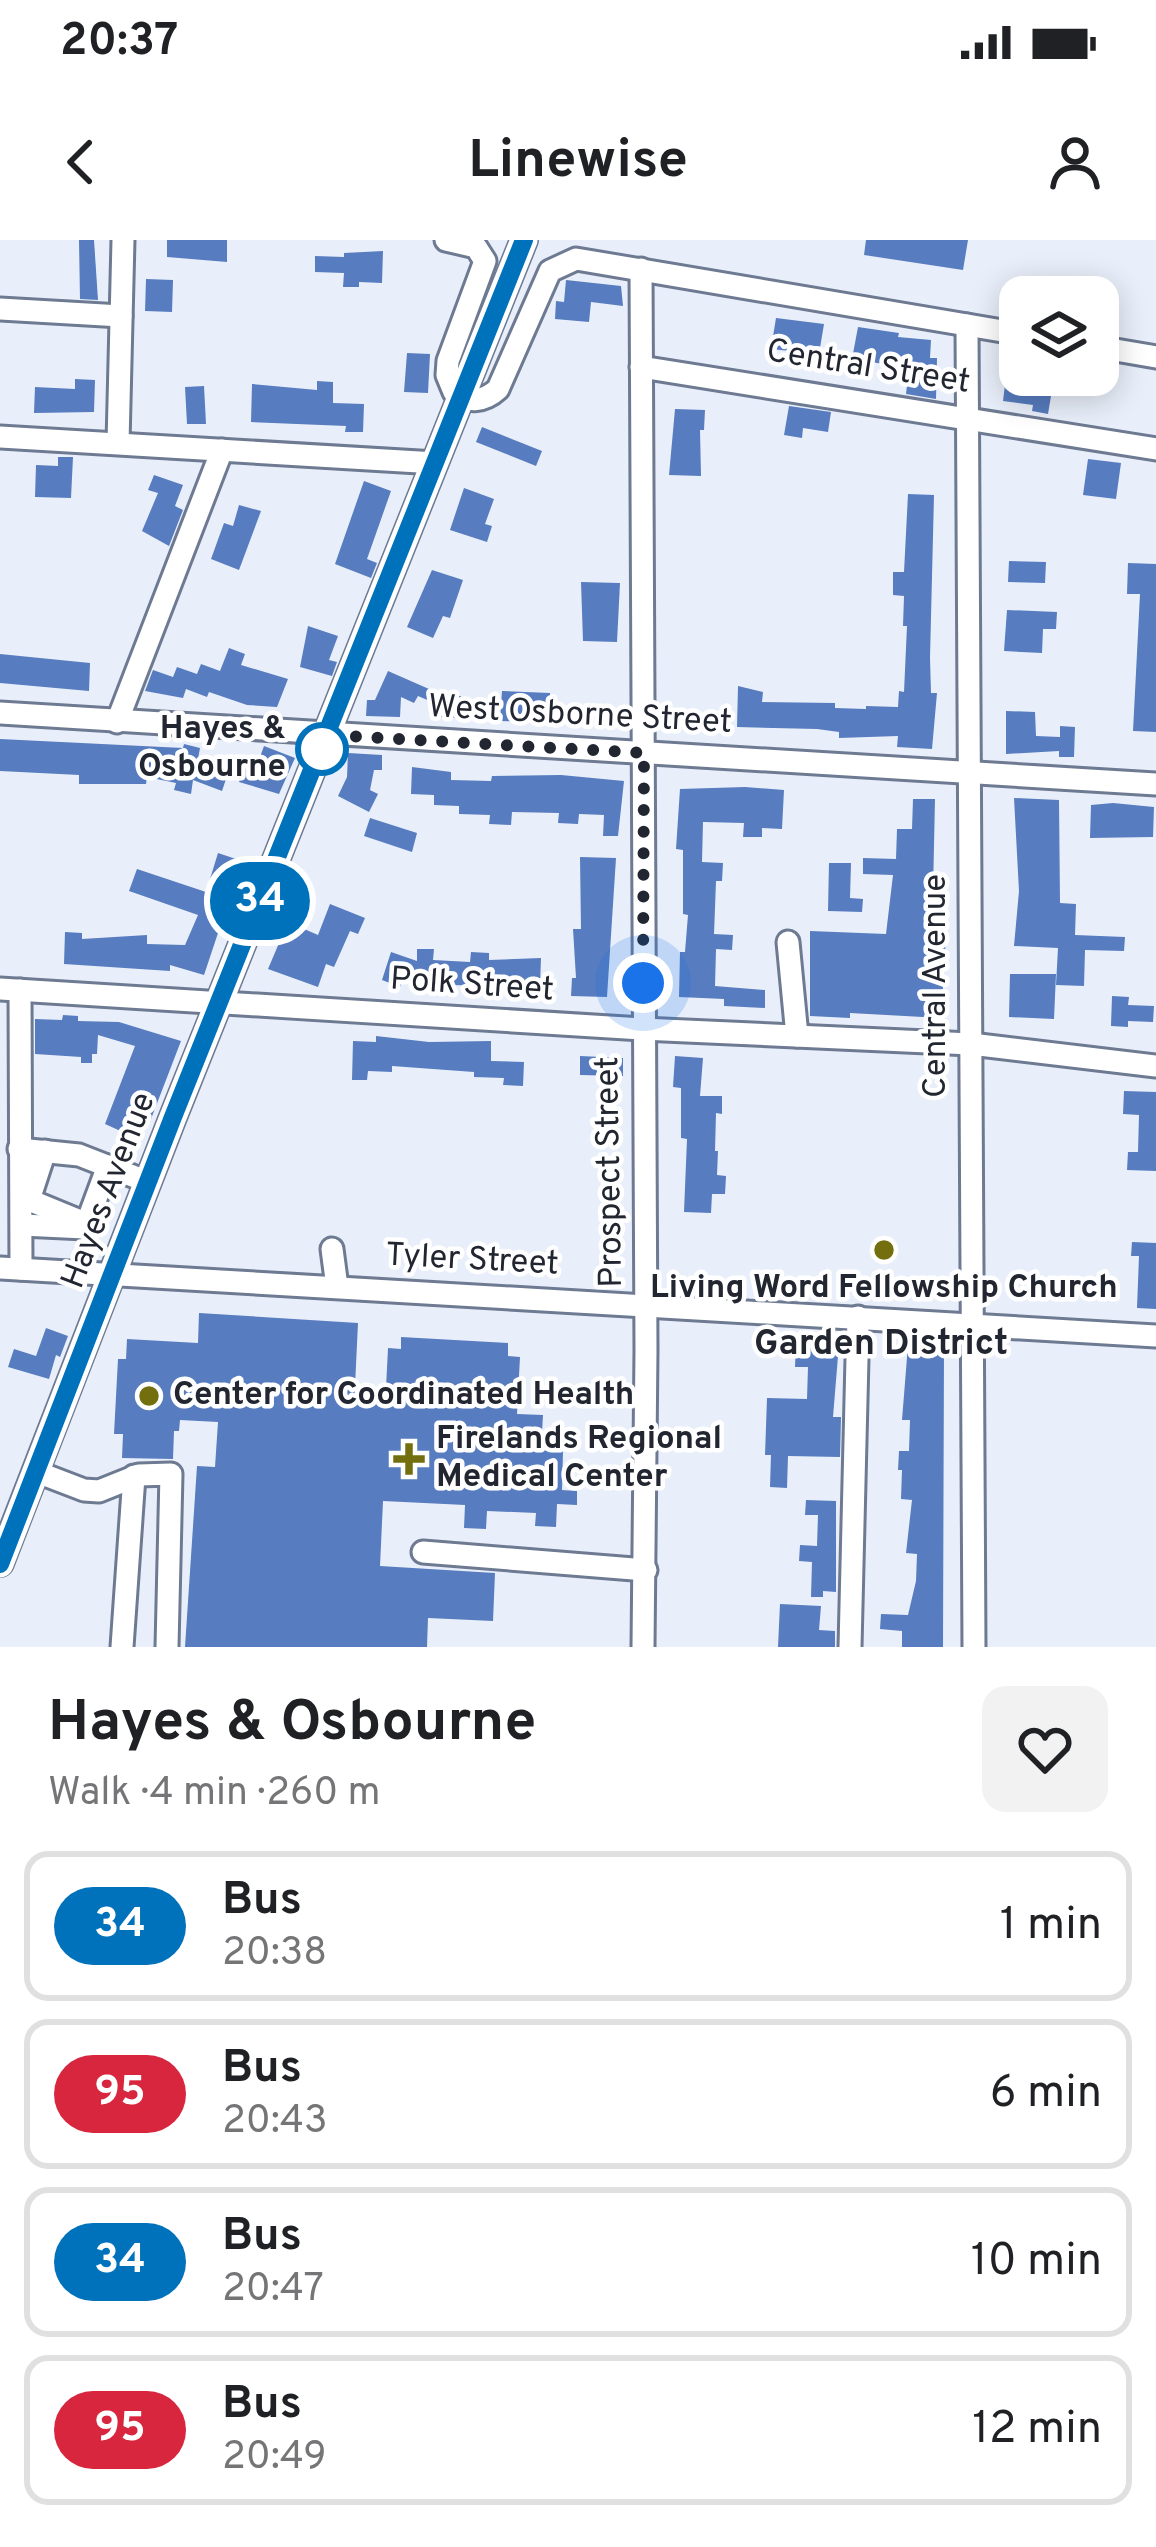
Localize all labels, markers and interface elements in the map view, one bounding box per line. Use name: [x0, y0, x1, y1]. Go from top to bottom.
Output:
text: 20:37: [60, 14, 178, 71]
text: Linewise: [468, 128, 688, 197]
icon: back: [48, 129, 114, 195]
icon: person: [1042, 129, 1108, 195]
map controls: [999, 276, 1119, 396]
button: layers: [999, 276, 1119, 396]
street label: Central Street: [763, 331, 973, 405]
street label: West Osborne Street: [427, 687, 733, 745]
place label: Hayes & Osbourne: [138, 709, 286, 789]
marker: Hayes & Osbourne: [297, 724, 347, 774]
line badge: 34: [206, 862, 314, 940]
text: 34: [234, 874, 286, 927]
street label: Central Avenue: [916, 874, 958, 1098]
your location: [613, 953, 673, 1013]
street label: Polk Street: [389, 959, 555, 1013]
street label: Prospect Street: [588, 1056, 634, 1288]
street label: Hayes Avenue: [53, 1087, 167, 1295]
street label: Tyler Street: [384, 1235, 560, 1287]
marker: Living Word Fellowship Church: [871, 1237, 897, 1263]
place label: Living Word Fellowship Church: [650, 1268, 1118, 1310]
district label: Garden District: [754, 1322, 1008, 1368]
place label: Center for Coordinated Health: [173, 1375, 634, 1417]
marker: Center for Coordinated Health: [136, 1383, 162, 1409]
place label: Firelands Regional Medical Center: [436, 1419, 722, 1499]
marker: Firelands Regional Medical Center: [393, 1443, 425, 1475]
button: heart: [982, 1686, 1108, 1812]
text: Hayes & Osbourne: [48, 1689, 536, 1761]
text: Walk · 4 min · 260 m: [48, 1770, 381, 1819]
text: Bus: [222, 1873, 302, 1930]
text: 1 min: [1000, 1898, 1102, 1955]
text: 34: [94, 1899, 146, 1952]
text: 20:38: [222, 1930, 327, 1979]
text: Bus: [222, 2041, 302, 2098]
text: 6 min: [990, 2066, 1102, 2123]
text: 95: [94, 2067, 146, 2120]
text: 20:43: [222, 2098, 327, 2147]
text: Bus: [222, 2209, 302, 2266]
text: 10 min: [971, 2234, 1102, 2291]
text: 34: [94, 2235, 146, 2288]
text: 20:47: [222, 2266, 324, 2315]
text: Bus: [222, 2377, 302, 2434]
text: 12 min: [972, 2402, 1102, 2459]
text: 95: [94, 2403, 146, 2456]
text: 20:49: [222, 2434, 327, 2483]

